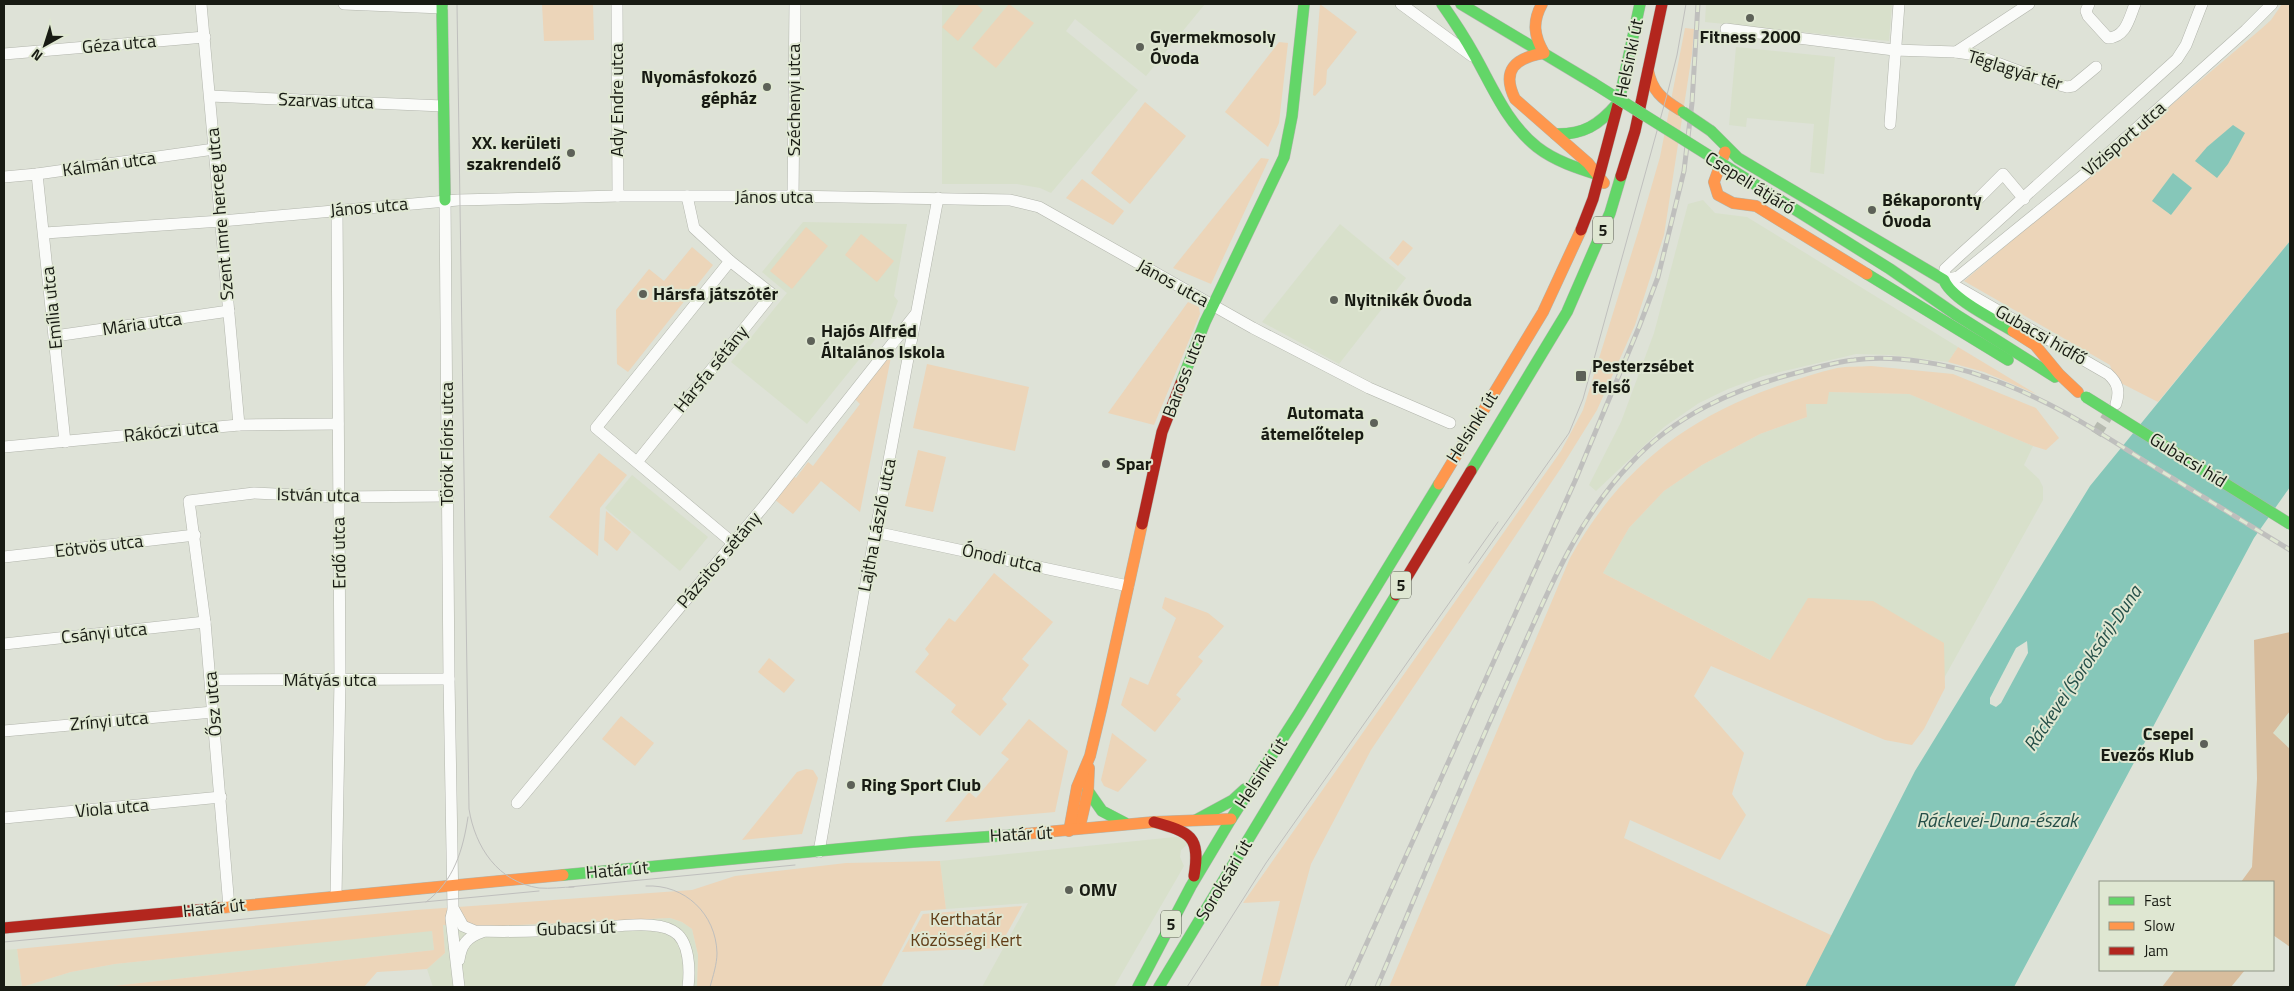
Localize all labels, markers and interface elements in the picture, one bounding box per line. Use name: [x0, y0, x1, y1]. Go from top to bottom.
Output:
marker: Fitness 2000: [1744, 12, 1756, 24]
street label: Helsinki út: [1607, 15, 1650, 100]
north arrow: [20, 20, 70, 70]
place label: Gyermekmosoly Óvoda: [1150, 23, 1276, 71]
place label: Fitness 2000: [1699, 23, 1801, 50]
street label: Géza utca: [81, 27, 157, 60]
marker: Gyermekmosoly Óvoda: [1134, 41, 1146, 53]
street label: Téglagyár tér: [1964, 42, 2066, 97]
street label: Ady Endre utca: [603, 43, 630, 157]
text: N: [26, 44, 47, 67]
street label: Széchenyi utca: [780, 44, 807, 156]
place label: Nyomásfokozó gépház: [641, 63, 757, 111]
marker: Nyomásfokozó gépház: [761, 81, 773, 93]
street label: Szarvas utca: [278, 85, 374, 116]
street label: Vízisport utca: [2076, 95, 2171, 183]
street label: Szent Imre herceg utca: [199, 127, 240, 301]
place label: XX. kerületi szakrendelő: [467, 129, 561, 177]
street label: Kálmán utca: [61, 144, 157, 183]
street label: Csepeli átjáró: [1700, 144, 1801, 221]
marker: XX. kerületi szakrendelő: [565, 147, 577, 159]
street label: János utca: [735, 183, 813, 210]
place label: Békaporonty Óvoda: [1882, 186, 1982, 234]
street label: János utca: [329, 190, 409, 223]
marker: Békaporonty Óvoda: [1866, 204, 1878, 216]
road number: 5: [1593, 216, 1613, 244]
street label: János utca: [1132, 252, 1214, 313]
street label: Emília utca: [34, 265, 69, 351]
place label: Hársfa játszótér: [653, 280, 779, 307]
place label: Nyitnikék Óvoda: [1344, 286, 1472, 313]
marker: Hársfa játszótér: [637, 288, 649, 300]
marker: Nyitnikék Óvoda: [1328, 294, 1340, 306]
street label: Gubacsi hídfő: [1990, 297, 2092, 372]
street label: Mária utca: [100, 305, 183, 342]
place label: Hajós Alfréd Általános Iskola: [821, 317, 945, 365]
street label: Hársfa sétány: [667, 319, 755, 418]
street label: Baross utca: [1155, 328, 1212, 421]
marker: Hajós Alfréd Általános Iskola: [805, 335, 817, 347]
place label: Pesterzsébet felső: [1592, 352, 1695, 400]
marker: Pesterzsébet felső: [1574, 369, 1588, 383]
street label: Török Flóris utca: [433, 382, 460, 506]
street label: Helsinki út: [1439, 385, 1504, 468]
place label: Automata átemelőtelep: [1261, 399, 1364, 447]
street label: Rákóczi utca: [122, 412, 219, 449]
marker: Automata átemelőtelep: [1368, 417, 1380, 429]
street label: Gubacsi híd: [2144, 425, 2232, 494]
place label: Spar: [1116, 450, 1152, 477]
street label: Lajtha László utca: [850, 456, 903, 594]
marker: Spar: [1100, 458, 1112, 470]
street label: István utca: [276, 480, 360, 509]
street label: Pázsitos sétány: [670, 505, 767, 614]
street label: Erdő utca: [324, 517, 353, 589]
street label: Eötvös utca: [53, 527, 145, 564]
street label: Ónodi utca: [960, 536, 1045, 579]
road number: 5: [1391, 572, 1411, 598]
water label: Ráckevei (Soroksári)-Duna: [2015, 578, 2149, 756]
street label: Csányi utca: [60, 615, 148, 650]
street label: Mátyás utca: [283, 666, 377, 693]
street label: Ősz utca: [196, 670, 229, 738]
street label: Zrínyi utca: [69, 704, 149, 737]
place label: Csepel Evezős Klub: [2101, 720, 2194, 768]
street label: Helsinki út: [1228, 731, 1294, 813]
marker: Csepel Evezős Klub: [2198, 738, 2210, 750]
place label: Ring Sport Club: [861, 771, 981, 798]
marker: Ring Sport Club: [845, 779, 857, 791]
street label: Viola utca: [74, 791, 150, 824]
water label: Ráckevei-Duna-észak: [1916, 805, 2080, 834]
street label: Határ út: [989, 818, 1054, 849]
street label: Soroksári út: [1189, 833, 1259, 926]
street label: Határ út: [585, 853, 650, 886]
place label: OMV: [1079, 876, 1117, 903]
legend: [2099, 881, 2274, 971]
marker: OMV: [1063, 884, 1075, 896]
text: Fast: [2144, 889, 2172, 912]
street label: Határ út: [181, 891, 247, 924]
park label: Kerthatár Közösségi Kert: [910, 905, 1023, 953]
road number: 5: [1161, 911, 1181, 938]
street label: Gubacsi út: [536, 913, 617, 942]
text: Slow: [2144, 914, 2175, 937]
text: Jam: [2144, 939, 2168, 962]

